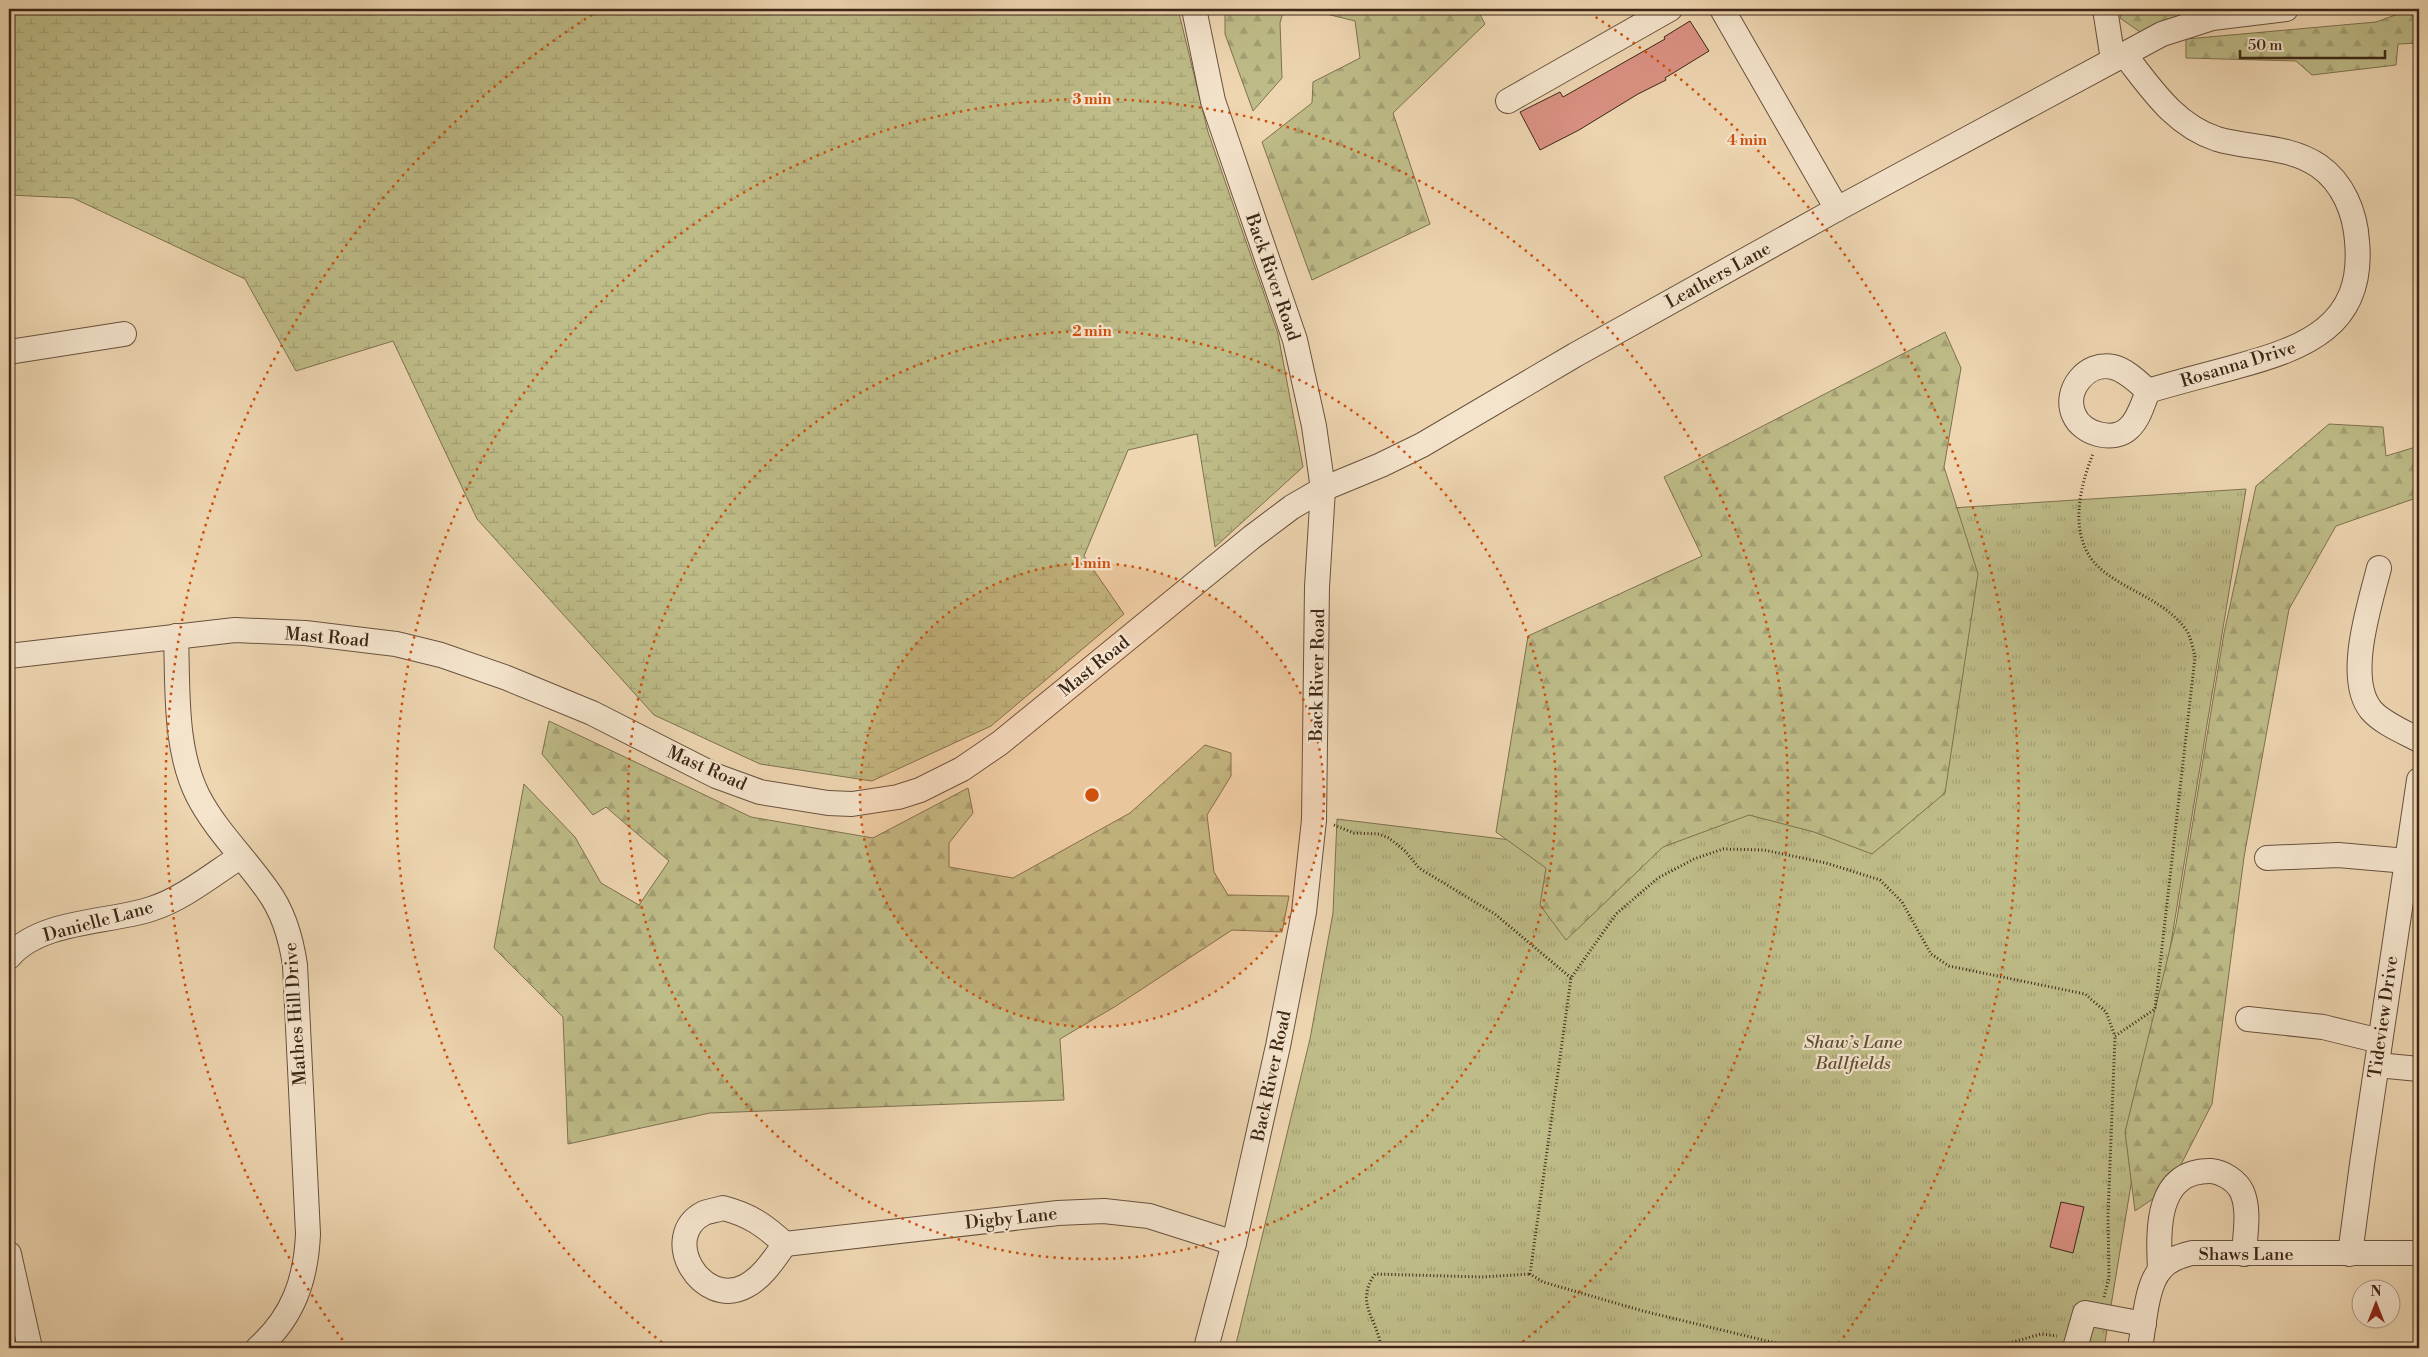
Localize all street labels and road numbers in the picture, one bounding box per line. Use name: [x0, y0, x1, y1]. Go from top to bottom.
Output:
street label: Back River Road: [1240, 209, 1305, 345]
street label: Leathers Lane: [1662, 237, 1775, 314]
street label: Rosanna Drive: [2178, 336, 2299, 393]
street label: Back River Road: [1305, 607, 1330, 743]
street label: Mast Road: [284, 622, 371, 653]
street label: Mast Road: [1054, 630, 1135, 702]
street label: Mast Road: [663, 741, 751, 797]
street label: Danielle Lane: [41, 896, 156, 947]
street label: Mathes Hill Drive: [279, 942, 312, 1086]
street label: Tideview Drive: [2364, 954, 2403, 1080]
street label: Back River Road: [1246, 1008, 1297, 1145]
street label: Digby Lane: [964, 1202, 1058, 1235]
street label: Shaws Lane: [2198, 1243, 2294, 1266]

